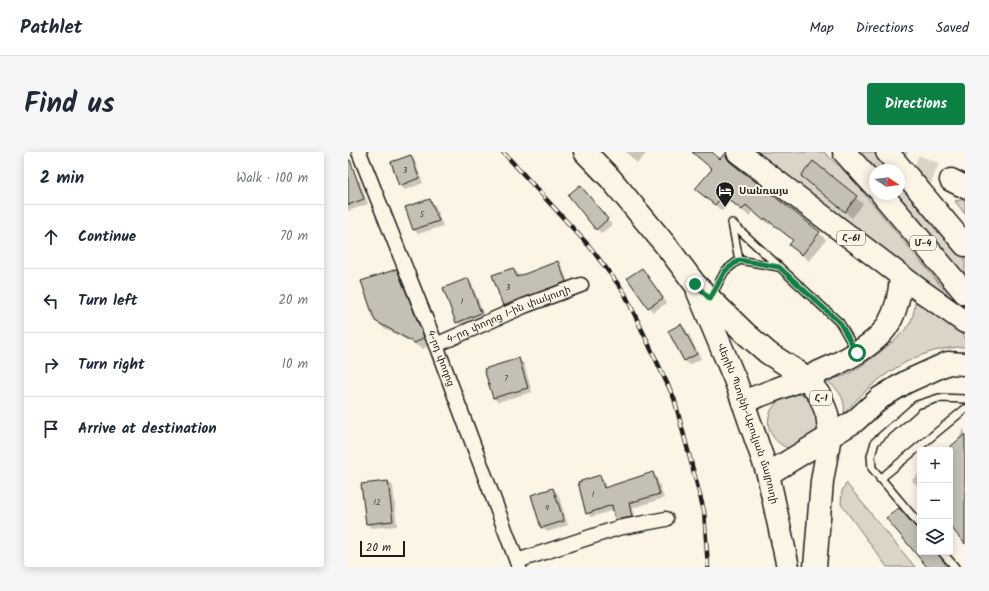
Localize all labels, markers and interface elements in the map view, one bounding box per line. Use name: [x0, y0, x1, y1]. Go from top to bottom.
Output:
text: Pathlet: [20, 13, 82, 43]
text: Map: [809, 17, 834, 39]
text: Directions: [856, 17, 914, 39]
text: Saved: [936, 17, 969, 39]
text: Find us: [24, 82, 115, 127]
button: Directions: [867, 83, 965, 125]
house number: 3: [403, 164, 408, 177]
north arrow: [869, 164, 905, 200]
text: 2 min: [40, 165, 84, 192]
text: Walk · 100 m: [236, 168, 308, 189]
hotel icon: Սանռայս: [714, 180, 736, 208]
place label: Սանռայս: [739, 183, 788, 199]
house number: 5: [420, 208, 425, 221]
text: Continue: [78, 225, 136, 249]
icon: ahead: [40, 226, 62, 248]
text: 70 m: [280, 226, 308, 247]
road number: Հ-61: [837, 231, 865, 245]
road number: Մ-4: [910, 236, 936, 250]
route end: [686, 275, 704, 293]
street label: 4-րդ փողոց 1-ին փակուղի: [444, 281, 573, 347]
house number: 3: [506, 281, 511, 294]
text: Turn left: [78, 289, 138, 313]
icon: left: [40, 290, 62, 312]
text: 20 m: [278, 290, 308, 311]
house number: 1: [461, 295, 464, 308]
street label: 4-րդ փողոց: [423, 328, 459, 389]
street label: Վերին Պտղնի-Աբովյան մայրուղի: [713, 341, 782, 506]
route start: [848, 344, 866, 362]
text: Turn right: [78, 353, 145, 377]
icon: right: [40, 354, 62, 376]
text: 10 m: [282, 354, 308, 375]
house number: 7: [504, 372, 508, 385]
road number: Հ-1: [810, 391, 832, 405]
text: Arrive at destination: [78, 417, 217, 441]
icon: arrive: [40, 418, 62, 440]
map controls: [917, 447, 953, 555]
button: +: [917, 447, 953, 483]
button: −: [917, 483, 953, 519]
house number: 1: [592, 488, 595, 501]
house number: 12: [373, 496, 381, 509]
house number: 9: [545, 502, 549, 515]
button: layers: [917, 519, 953, 555]
scale bar: [360, 539, 405, 558]
text: 20 m: [366, 539, 391, 557]

